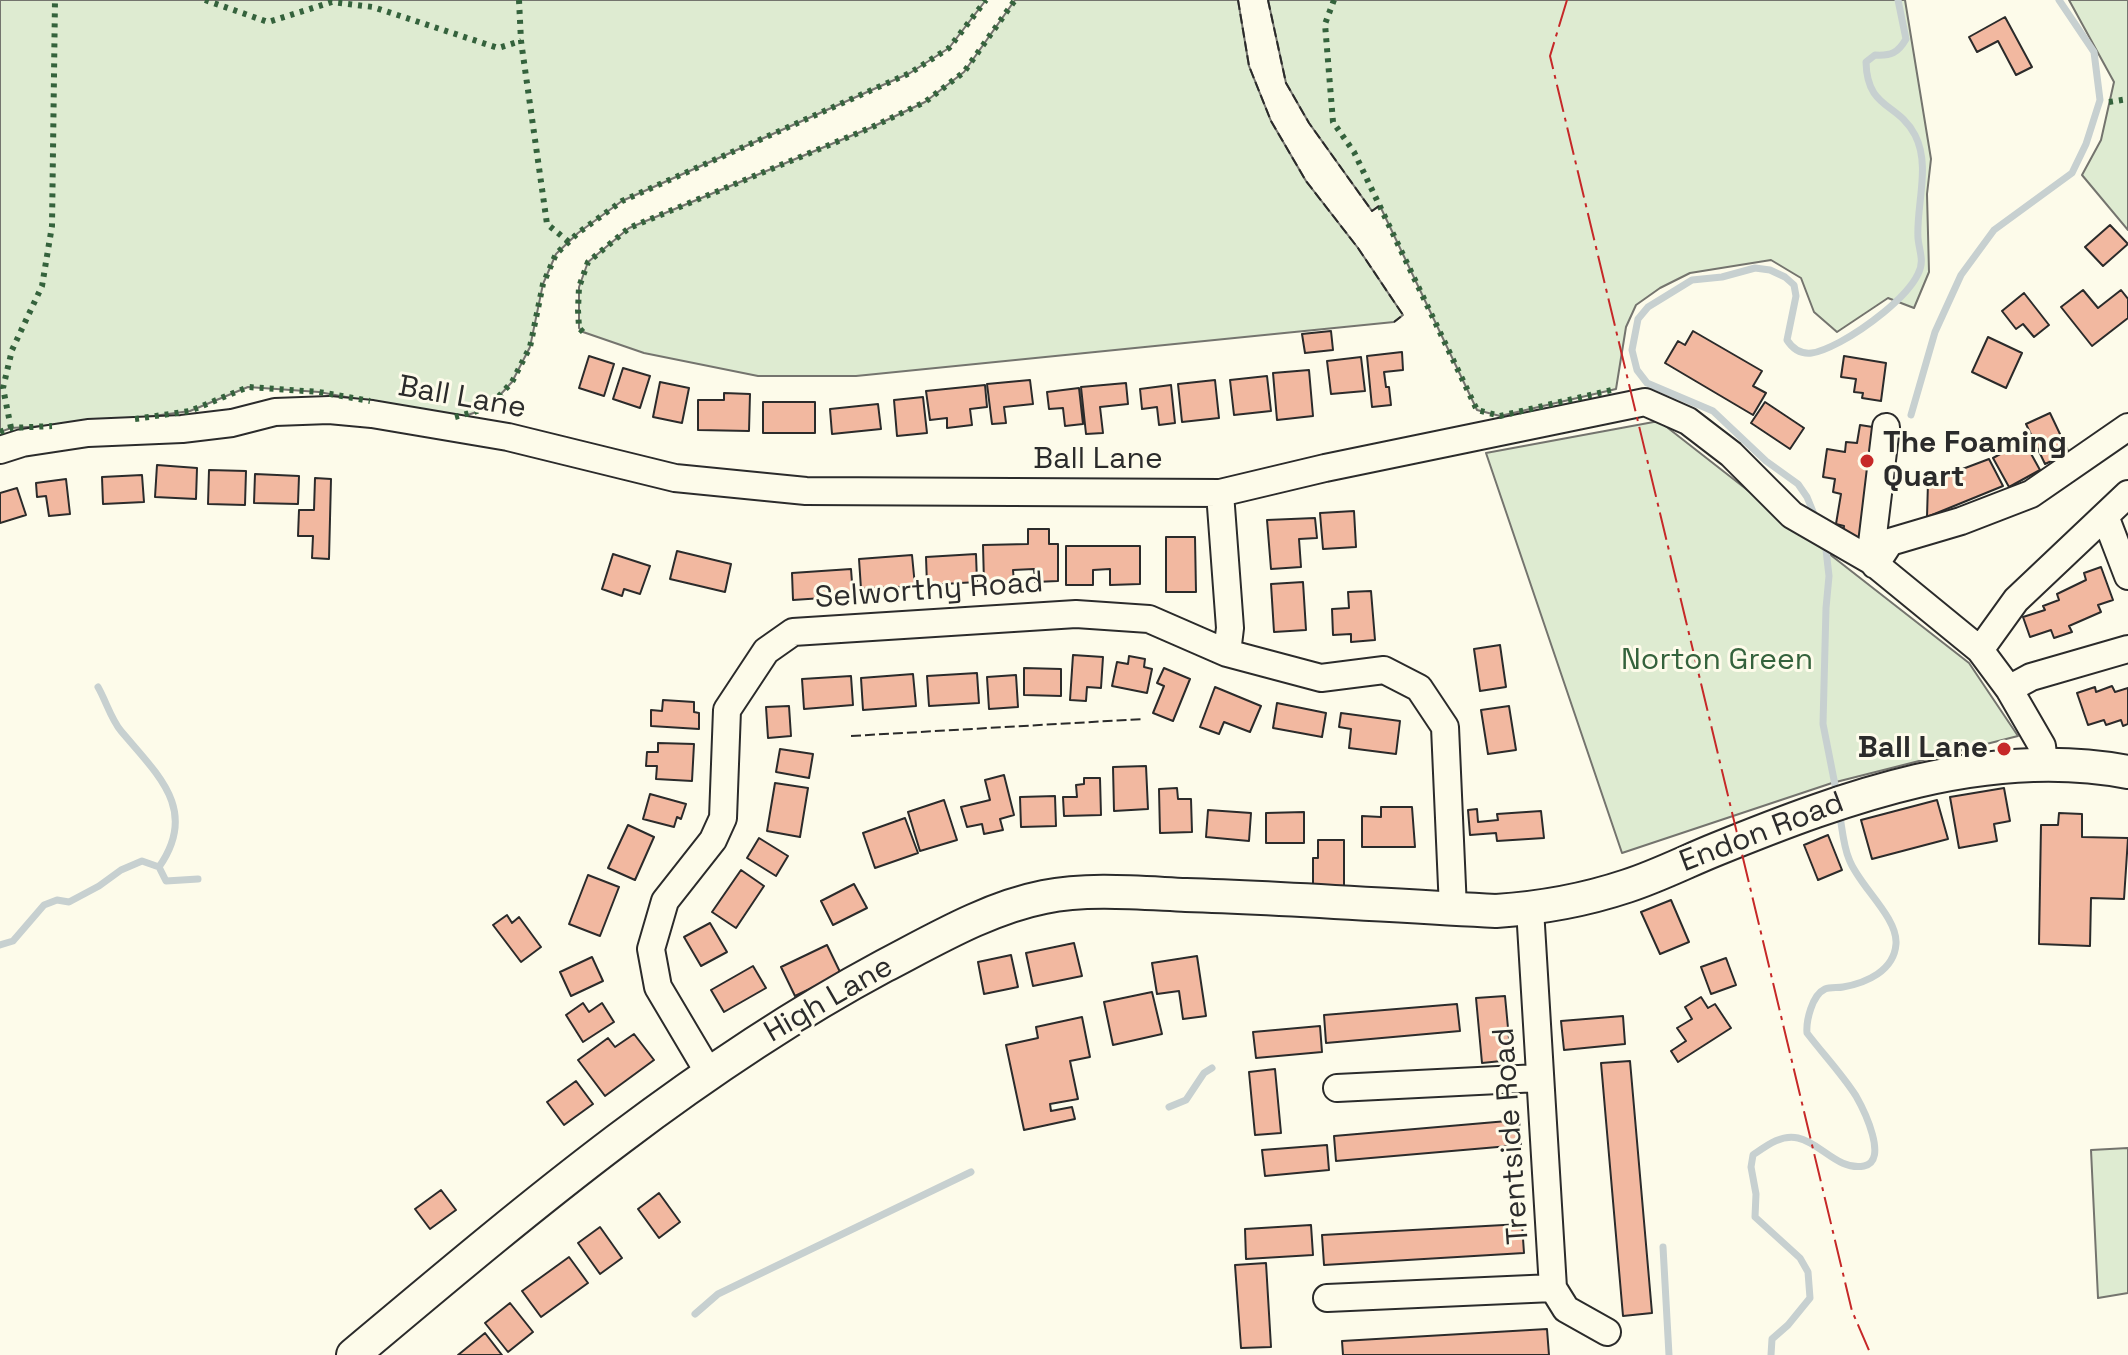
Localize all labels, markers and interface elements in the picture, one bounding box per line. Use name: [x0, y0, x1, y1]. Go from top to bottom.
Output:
street label: Ball Lane: [395, 369, 529, 427]
place label: The Foaming Quart: [1883, 426, 2067, 496]
street label: Ball Lane: [1033, 442, 1163, 478]
marker: The Foaming Quart: [1858, 452, 1876, 470]
street label: Selworthy Road: [814, 565, 1044, 617]
park label: Norton Green: [1621, 643, 1813, 679]
place label: Ball Lane: [1858, 731, 1988, 767]
marker: Ball Lane: [1995, 740, 2013, 758]
street label: Endon Road: [1675, 785, 1849, 881]
street label: High Lane: [758, 949, 900, 1051]
street label: Trentside Road: [1486, 1026, 1538, 1246]

